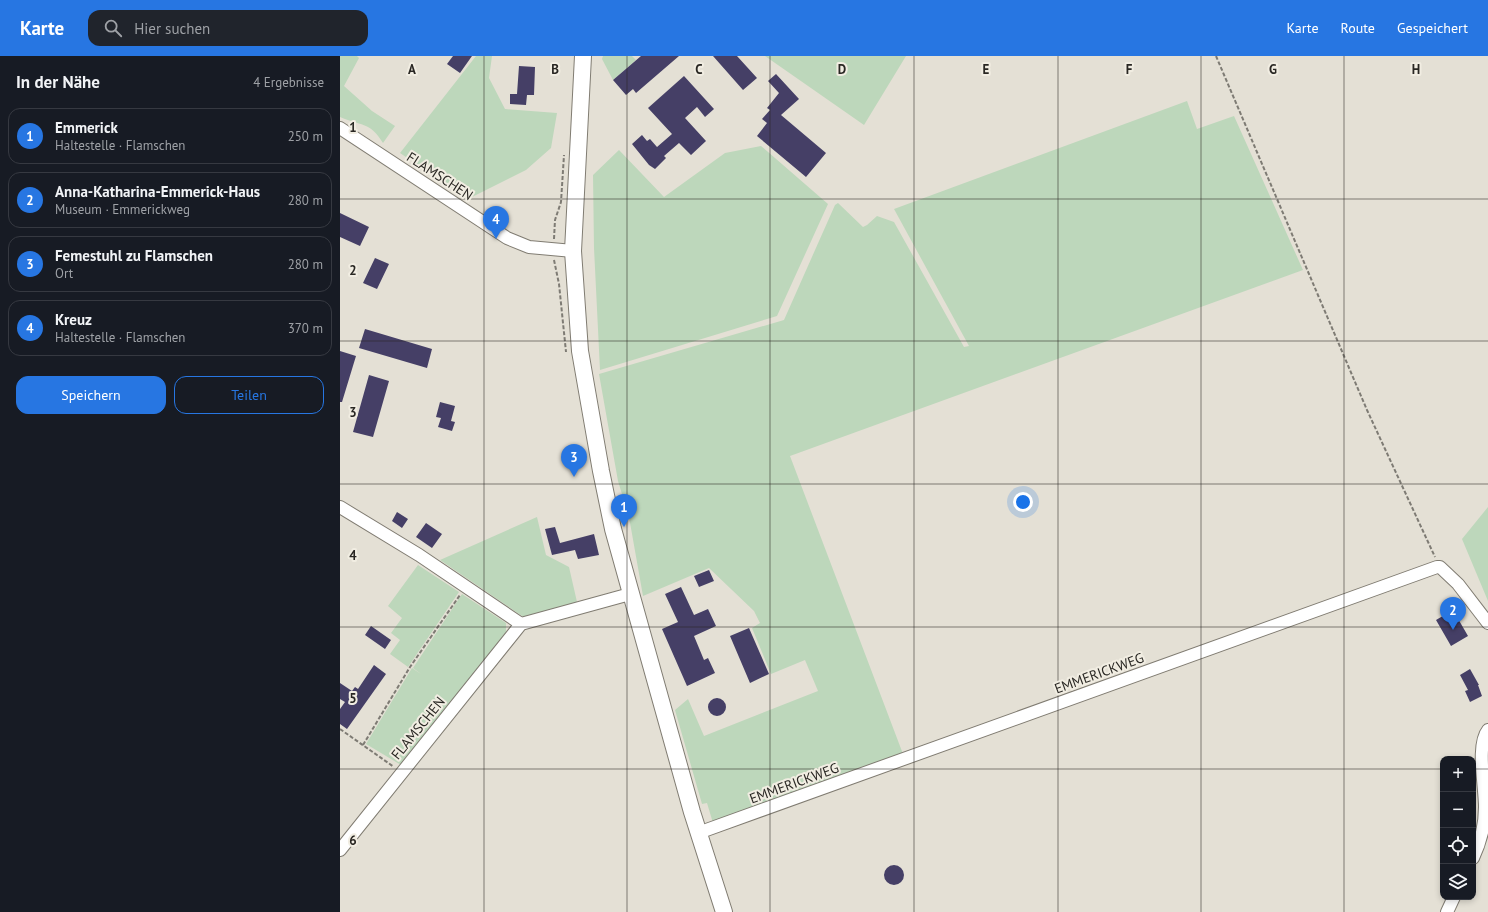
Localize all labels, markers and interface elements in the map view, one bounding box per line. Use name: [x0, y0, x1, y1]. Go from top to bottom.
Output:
search box: [88, 10, 368, 46]
text: Karte: [20, 16, 64, 40]
icon: search: [102, 17, 124, 39]
text: Hier suchen: [134, 19, 210, 38]
text: Karte: [1287, 19, 1319, 37]
text: Route: [1341, 19, 1375, 37]
text: Gespeichert: [1397, 19, 1468, 37]
text: A: [408, 61, 416, 78]
text: B: [551, 61, 559, 78]
text: C: [695, 61, 703, 78]
text: D: [838, 61, 846, 78]
text: E: [983, 61, 990, 78]
text: F: [1126, 61, 1133, 78]
text: G: [1269, 61, 1277, 78]
text: H: [1412, 61, 1420, 78]
text: In der Nähe: [16, 71, 100, 93]
text: 4 Ergebnisse: [253, 74, 324, 91]
text: Emmerick: [55, 118, 118, 137]
text: 1: [349, 119, 357, 136]
text: 1: [26, 128, 34, 145]
text: 250 m: [288, 128, 323, 145]
text: Haltestelle · Flamschen: [55, 137, 185, 154]
street label: FLAMSCHEN: [403, 148, 477, 204]
text: Anna-Katharina-Emmerick-Haus: [55, 182, 260, 201]
text: 2: [26, 192, 34, 209]
text: 280 m: [288, 192, 323, 209]
text: Museum · Emmerickweg: [55, 201, 190, 218]
pin: 4: [483, 206, 509, 239]
text: Femestuhl zu Flamschen: [55, 246, 213, 265]
text: 3: [26, 256, 34, 273]
text: 280 m: [288, 256, 323, 273]
text: 2: [349, 262, 357, 279]
text: Ort: [55, 265, 73, 282]
text: Kreuz: [55, 310, 92, 329]
text: 4: [26, 320, 34, 337]
text: 370 m: [288, 320, 323, 337]
text: Haltestelle · Flamschen: [55, 329, 185, 346]
button: Speichern: [16, 376, 166, 414]
button: Teilen: [174, 376, 324, 414]
text: 3: [349, 404, 357, 421]
pin: 3: [561, 444, 587, 477]
your location: [1013, 492, 1033, 512]
pin: 1: [611, 494, 637, 527]
text: 4: [349, 547, 357, 564]
pin: 2: [1440, 597, 1466, 630]
street label: EMMERICKWEG: [1052, 649, 1146, 697]
text: 5: [349, 690, 357, 707]
street label: FLAMSCHEN: [387, 693, 449, 763]
map controls: [1440, 756, 1476, 900]
button: +: [1440, 756, 1476, 792]
street label: EMMERICKWEG: [747, 759, 841, 807]
button: −: [1440, 792, 1476, 828]
button: locate: [1440, 828, 1476, 864]
text: 6: [349, 832, 357, 849]
button: layers: [1440, 864, 1476, 900]

